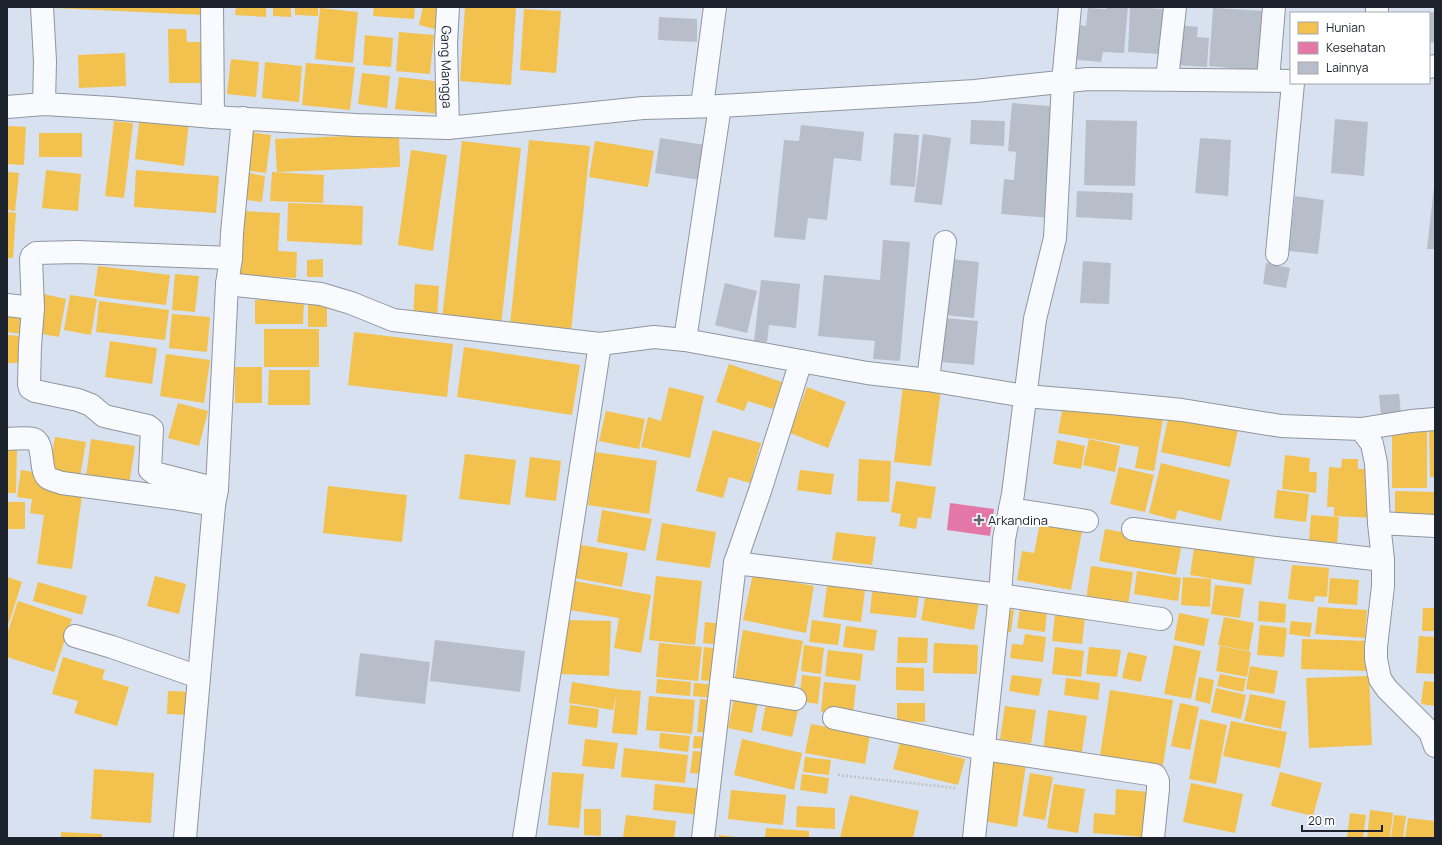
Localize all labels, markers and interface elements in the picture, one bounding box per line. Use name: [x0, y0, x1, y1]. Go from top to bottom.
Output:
legend: [1290, 12, 1430, 84]
text: Hunian: [1326, 19, 1365, 36]
street label: Gang Mangga: [437, 25, 457, 109]
text: Kesehatan: [1326, 39, 1385, 56]
text: Lainnya: [1326, 59, 1368, 76]
place label: Arkandina: [988, 511, 1048, 529]
marker: Arkandina: [973, 514, 985, 526]
scale bar: [1302, 807, 1382, 833]
text: 20 m: [1308, 812, 1335, 829]

